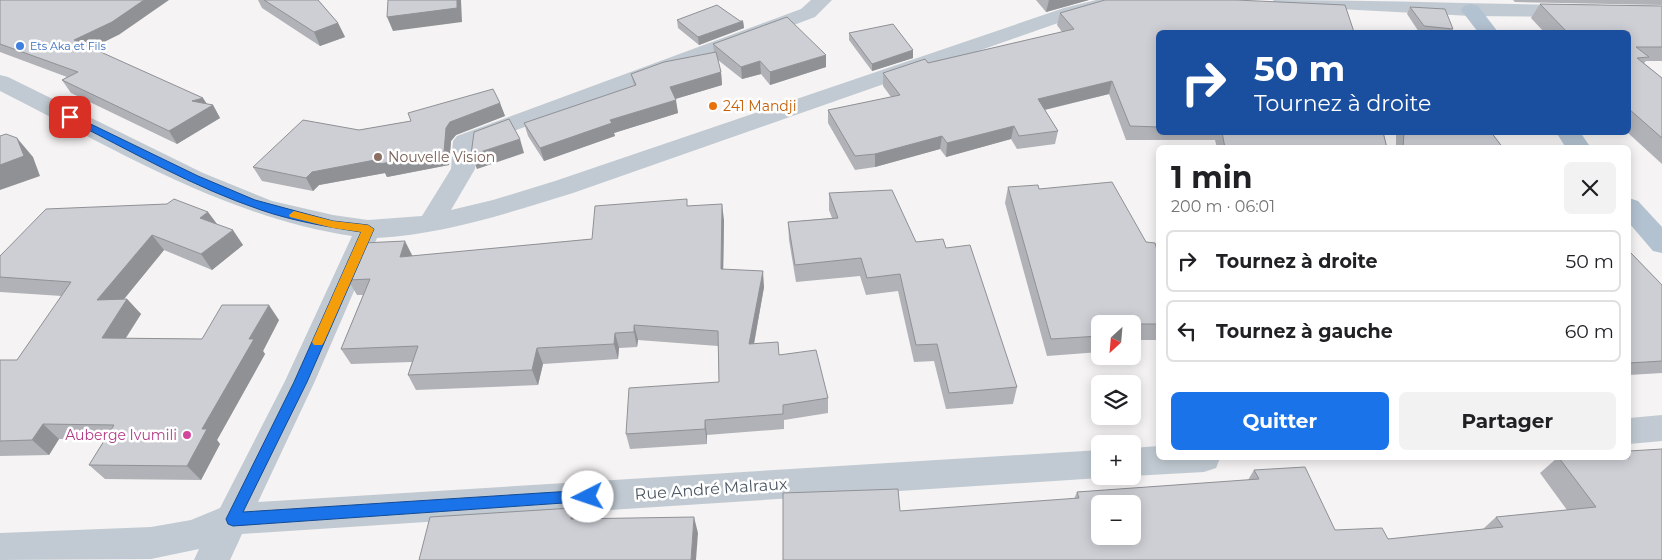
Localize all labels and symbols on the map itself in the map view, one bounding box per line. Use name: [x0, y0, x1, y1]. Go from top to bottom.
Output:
place label: Ets Aka et Fils: [30, 39, 107, 53]
marker: Ets Aka et Fils: [14, 40, 26, 52]
pin: [49, 96, 91, 138]
place label: 241 Mandji: [723, 97, 796, 115]
marker: 241 Mandji: [707, 100, 719, 112]
place label: Nouvelle Vision: [388, 148, 495, 166]
marker: Nouvelle Vision: [372, 151, 384, 163]
north arrow: [1091, 315, 1141, 365]
place label: Auberge Ivumili: [65, 426, 177, 444]
marker: Auberge Ivumili: [181, 429, 193, 441]
position arrow: [561, 470, 613, 522]
street label: Rue André Malraux: [634, 474, 788, 504]

